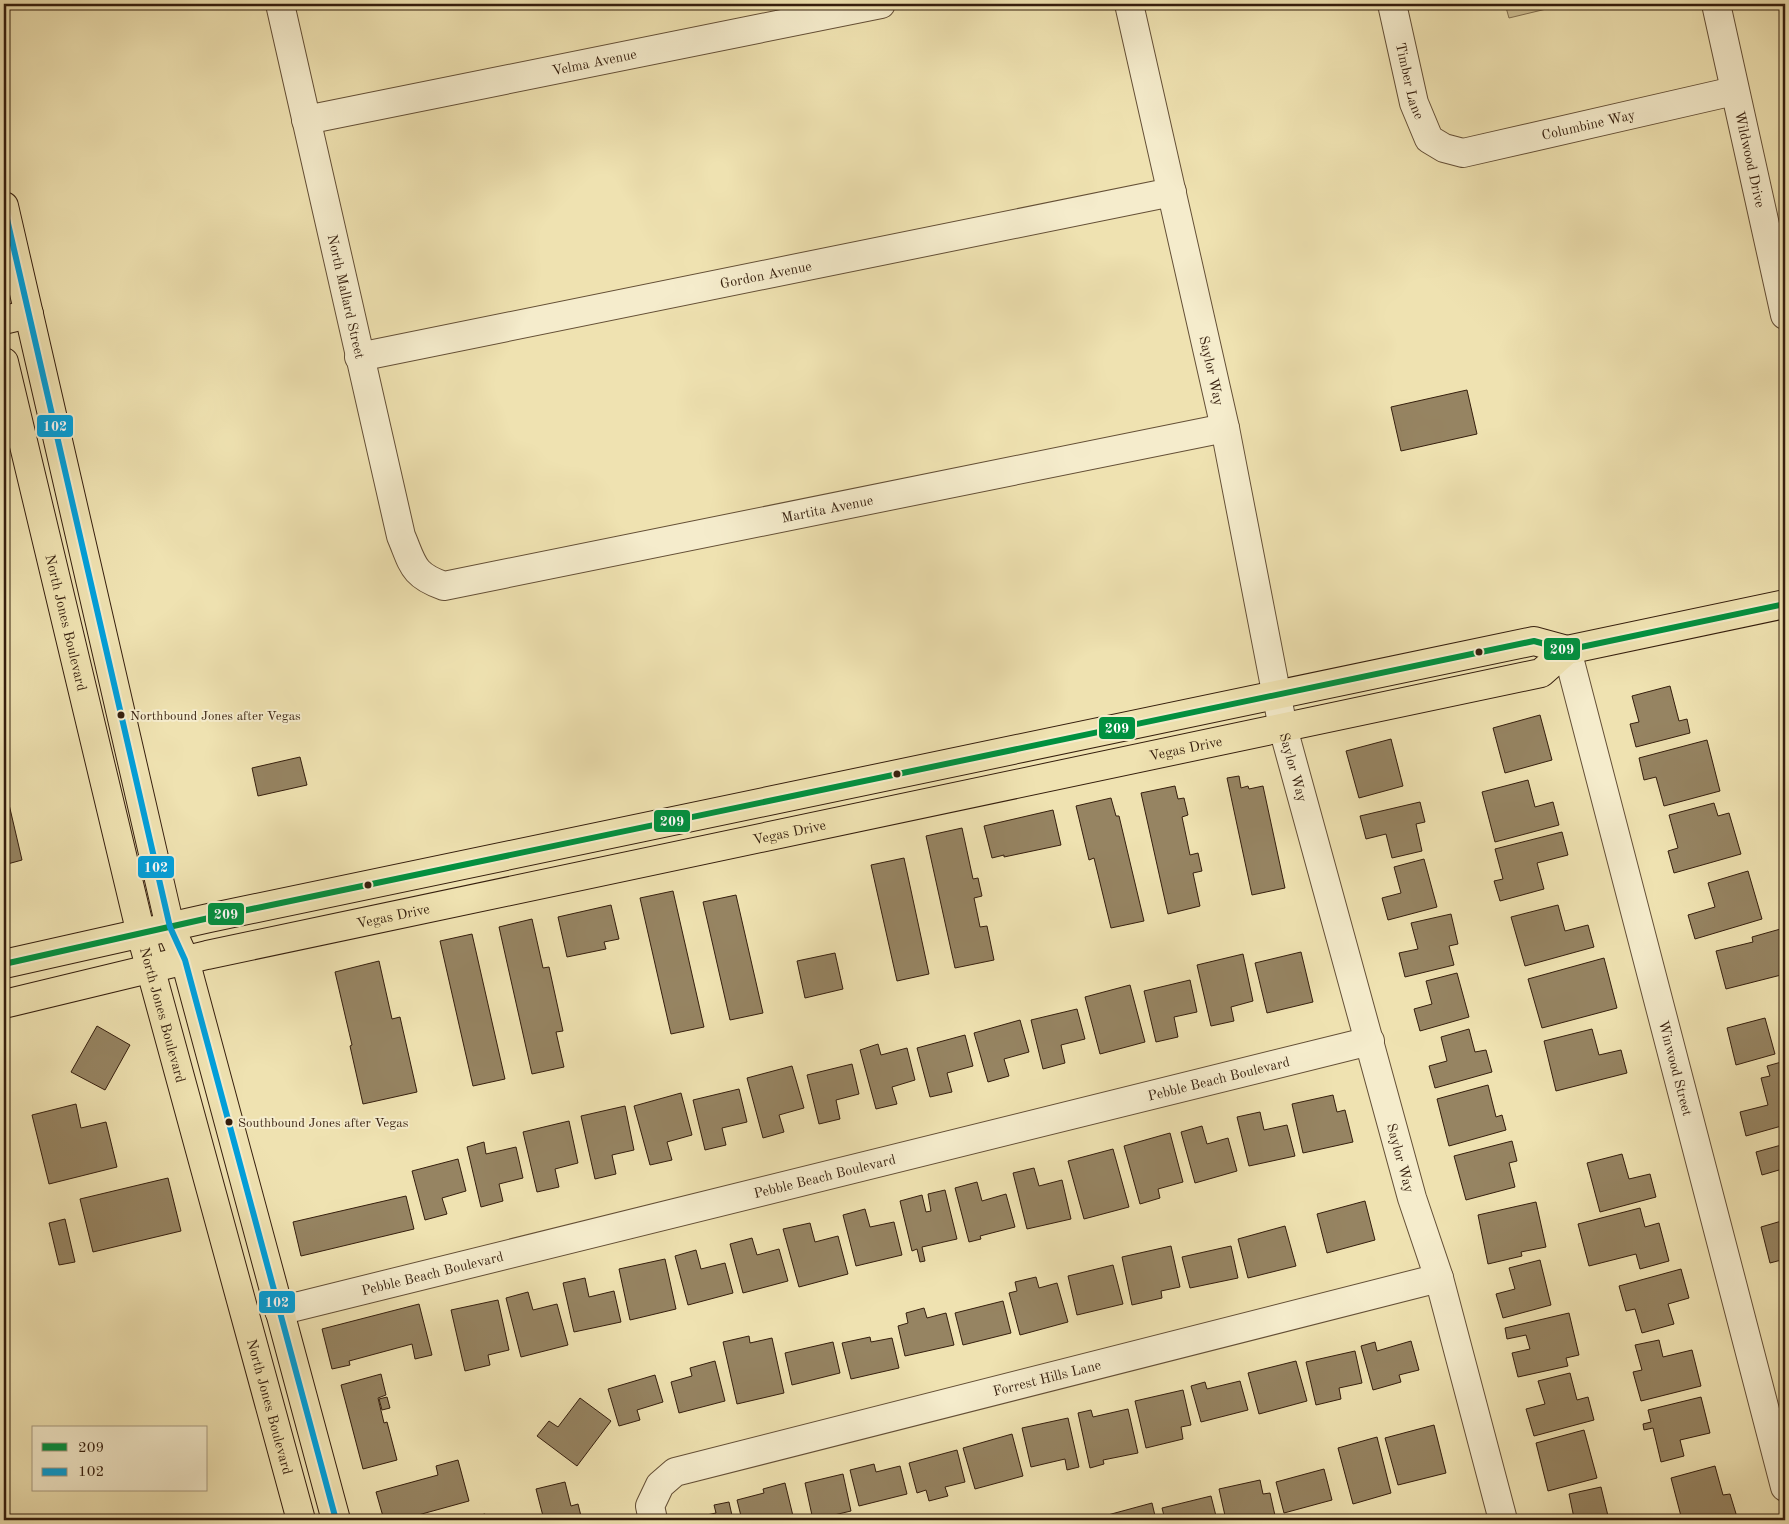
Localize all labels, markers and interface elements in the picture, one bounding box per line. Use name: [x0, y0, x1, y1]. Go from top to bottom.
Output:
street label: Timber Lane: [1393, 41, 1426, 122]
street label: Velma Avenue: [551, 47, 638, 78]
street label: Columbine Way: [1540, 108, 1637, 143]
street label: Wildwood Drive: [1732, 110, 1767, 209]
street label: North Mallard Street: [325, 233, 367, 360]
street label: Gordon Avenue: [719, 259, 813, 292]
street label: Saylor Way: [1196, 335, 1226, 408]
line badge: 102: [36, 414, 74, 438]
text: 102: [43, 420, 67, 434]
street label: Martita Avenue: [780, 493, 875, 526]
street label: North Jones Boulevard: [42, 553, 89, 692]
line badge: 209: [1543, 637, 1581, 661]
text: 209: [1550, 643, 1574, 657]
unlabelled marker: [1474, 647, 1484, 657]
marker: Northbound Jones after Vegas: [116, 710, 126, 720]
place label: Northbound Jones after Vegas: [130, 710, 301, 723]
line badge: 209: [1098, 716, 1136, 740]
text: 209: [1105, 722, 1129, 736]
street label: Saylor Way: [1277, 731, 1309, 804]
street label: Vegas Drive: [1148, 735, 1223, 764]
unlabelled marker: [892, 769, 902, 779]
line badge: 209: [653, 809, 691, 833]
text: 209: [660, 815, 684, 829]
street label: Vegas Drive: [752, 818, 827, 847]
line badge: 102: [137, 855, 175, 879]
text: 102: [144, 861, 168, 875]
unlabelled marker: [363, 880, 373, 890]
line badge: 209: [207, 902, 245, 926]
street label: Vegas Drive: [356, 902, 431, 931]
text: 209: [214, 908, 238, 922]
street label: North Jones Boulevard: [137, 946, 187, 1084]
street label: Winwood Street: [1656, 1019, 1694, 1118]
street label: Pebble Beach Boulevard: [1146, 1055, 1291, 1104]
marker: Southbound Jones after Vegas: [224, 1117, 234, 1127]
place label: Southbound Jones after Vegas: [238, 1117, 409, 1130]
street label: Saylor Way: [1384, 1122, 1416, 1195]
street label: Pebble Beach Boulevard: [752, 1153, 897, 1201]
street label: Pebble Beach Boulevard: [360, 1250, 505, 1298]
line badge: 102: [258, 1290, 296, 1314]
text: 102: [265, 1296, 289, 1310]
street label: North Jones Boulevard: [244, 1338, 294, 1476]
street label: Forrest Hills Lane: [992, 1358, 1103, 1399]
legend: [32, 1426, 208, 1492]
text: 209: [78, 1441, 104, 1456]
text: 102: [78, 1465, 104, 1480]

